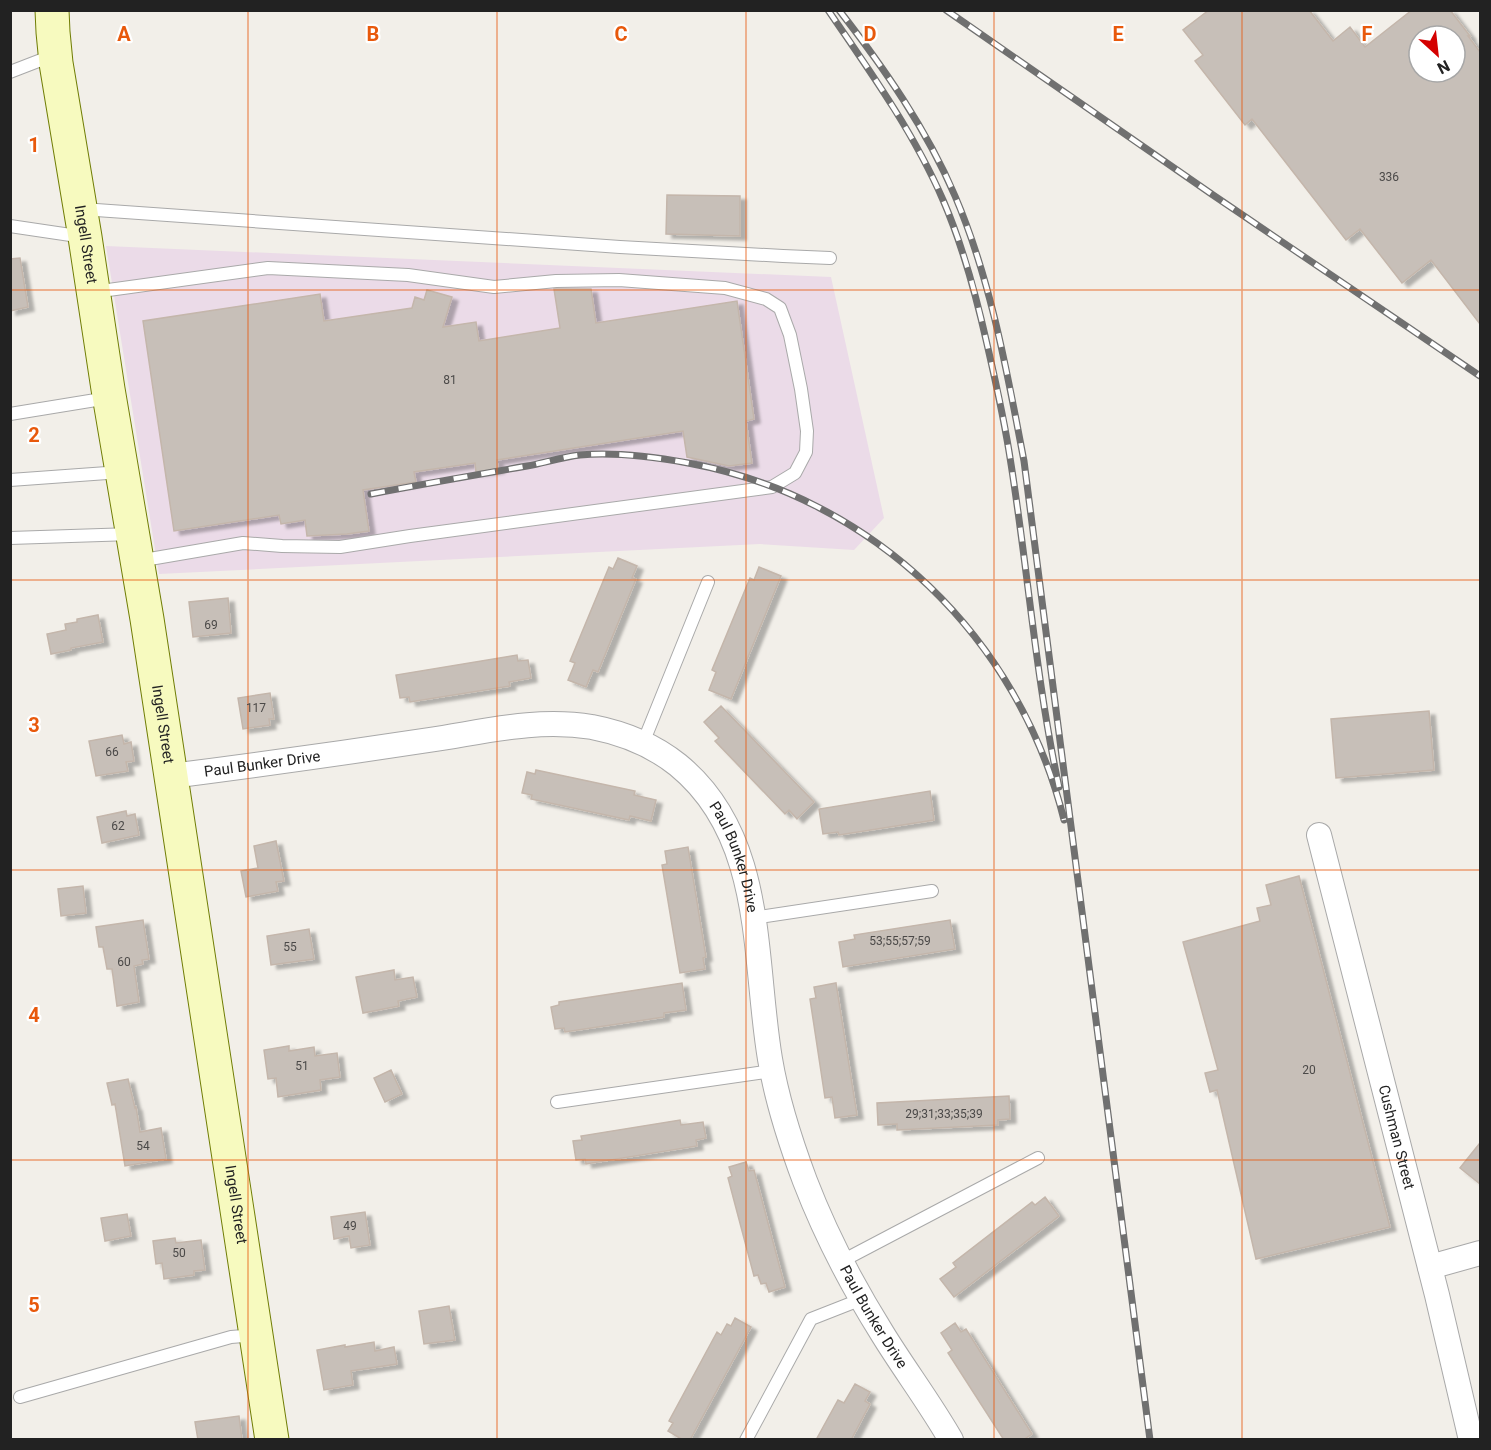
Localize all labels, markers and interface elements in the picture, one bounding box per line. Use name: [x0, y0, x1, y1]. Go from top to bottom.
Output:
text: A: [117, 22, 131, 46]
text: B: [367, 22, 379, 46]
text: C: [614, 22, 628, 46]
text: D: [864, 22, 877, 46]
text: E: [1112, 22, 1124, 46]
text: F: [1362, 22, 1373, 46]
north arrow: [1407, 24, 1467, 84]
text: N: [1434, 56, 1453, 78]
text: 1: [28, 133, 40, 157]
house number: 336: [1379, 170, 1399, 184]
street label: Ingell Street: [71, 204, 101, 285]
house number: 81: [443, 373, 457, 387]
text: 2: [28, 423, 40, 447]
house number: 69: [204, 618, 218, 632]
street label: Ingell Street: [148, 684, 178, 765]
house number: 117: [246, 701, 266, 715]
text: 3: [28, 713, 40, 737]
house number: 66: [105, 745, 119, 759]
street label: Paul Bunker Drive: [203, 747, 322, 781]
street label: Paul Bunker Drive: [705, 798, 761, 914]
house number: 62: [111, 819, 125, 833]
house number: 53;55;57;59: [869, 934, 931, 948]
house number: 55: [283, 940, 297, 954]
house number: 60: [117, 955, 131, 969]
text: 4: [28, 1003, 40, 1027]
house number: 51: [295, 1059, 309, 1073]
house number: 20: [1302, 1063, 1316, 1077]
street label: Cushman Street: [1375, 1083, 1419, 1191]
house number: 29;31;33;35;39: [905, 1107, 983, 1121]
house number: 54: [136, 1139, 150, 1153]
street label: Ingell Street: [221, 1164, 251, 1245]
house number: 49: [343, 1219, 357, 1233]
house number: 50: [172, 1246, 186, 1260]
street label: Paul Bunker Drive: [836, 1262, 911, 1372]
text: 5: [28, 1293, 40, 1317]

